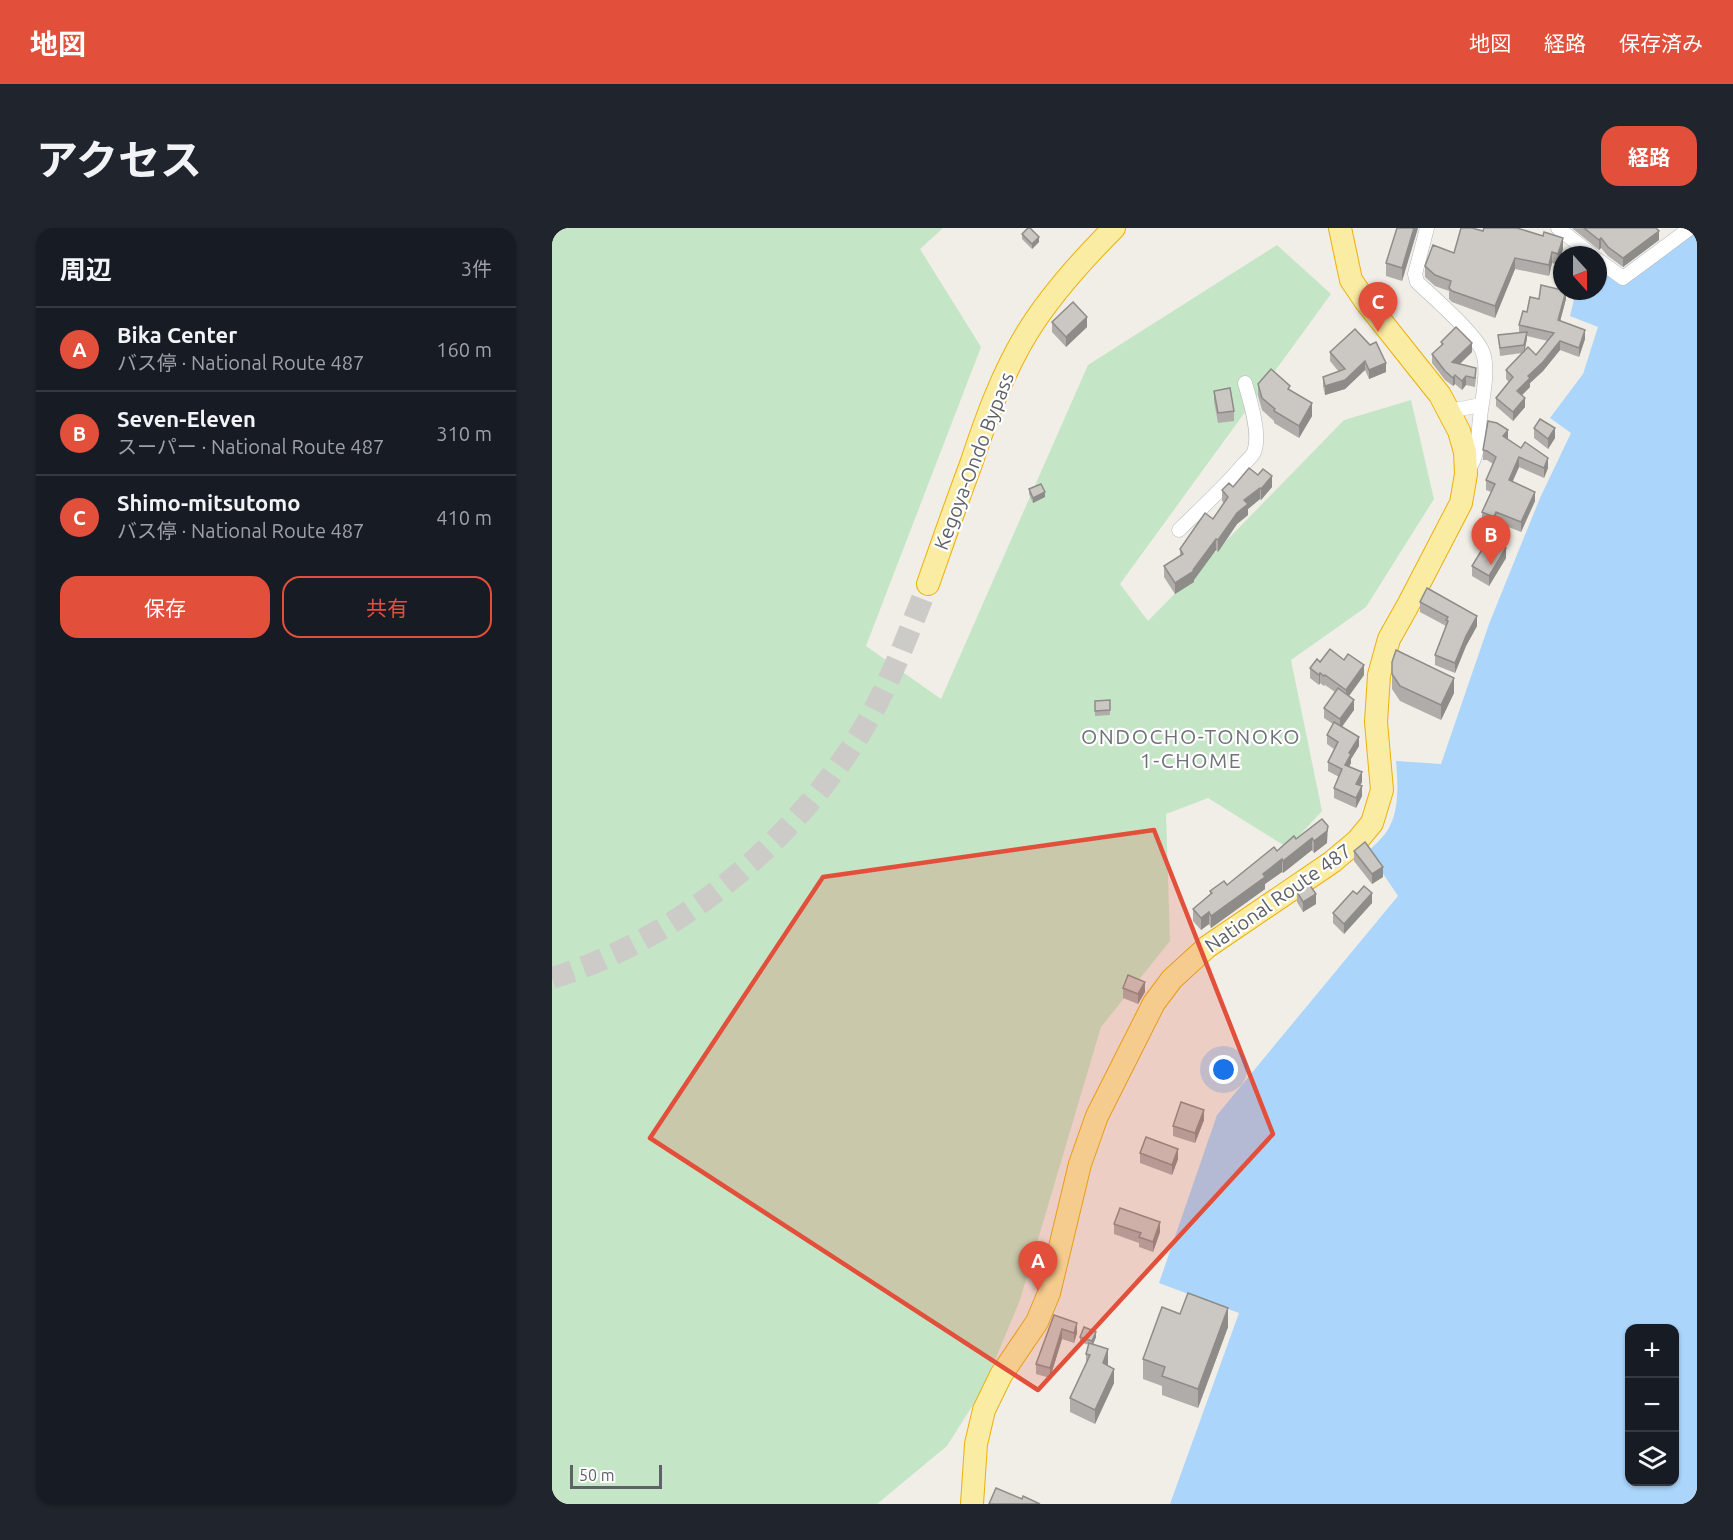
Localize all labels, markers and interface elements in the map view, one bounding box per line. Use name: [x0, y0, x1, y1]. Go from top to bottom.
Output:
text: 地図: [30, 28, 86, 59]
text: 地図: [1469, 31, 1511, 55]
text: 経路: [1544, 31, 1586, 55]
text: 保存済み: [1619, 31, 1703, 55]
button: 経路: [1601, 126, 1697, 186]
text: アクセス: [36, 136, 202, 183]
north arrow: [1553, 246, 1607, 300]
text: 周辺: [60, 255, 112, 284]
text: 3件: [461, 257, 492, 280]
pin: C: [1358, 282, 1398, 332]
text: Bika Center: [117, 322, 237, 347]
text: A: [72, 338, 87, 361]
text: 160 m: [436, 338, 492, 361]
text: バス停 · National Route 487: [117, 351, 364, 374]
street label: Kegoya-Ondo Bypass: [929, 369, 1018, 553]
text: Seven-Eleven: [117, 406, 256, 431]
text: B: [73, 422, 86, 445]
text: 310 m: [436, 422, 492, 445]
text: スーパー · National Route 487: [117, 435, 384, 458]
text: Shimo-mitsutomo: [117, 490, 301, 515]
text: C: [73, 506, 86, 529]
text: 410 m: [436, 506, 492, 529]
pin: B: [1472, 516, 1510, 565]
text: バス停 · National Route 487: [117, 519, 364, 542]
button: 保存: [60, 576, 270, 638]
button: 共有: [282, 576, 492, 638]
district label: ONDOCHO-TONOKO 1-CHOME: [1081, 724, 1301, 772]
street label: National Route 487: [1200, 838, 1355, 957]
your location: [1209, 1055, 1238, 1084]
pin: A: [1018, 1242, 1058, 1291]
map controls: [1625, 1324, 1679, 1486]
button: +: [1625, 1324, 1679, 1378]
button: −: [1625, 1378, 1679, 1432]
button: layers: [1625, 1432, 1679, 1486]
scale bar: [570, 1462, 662, 1490]
text: 50 m: [579, 1466, 615, 1484]

